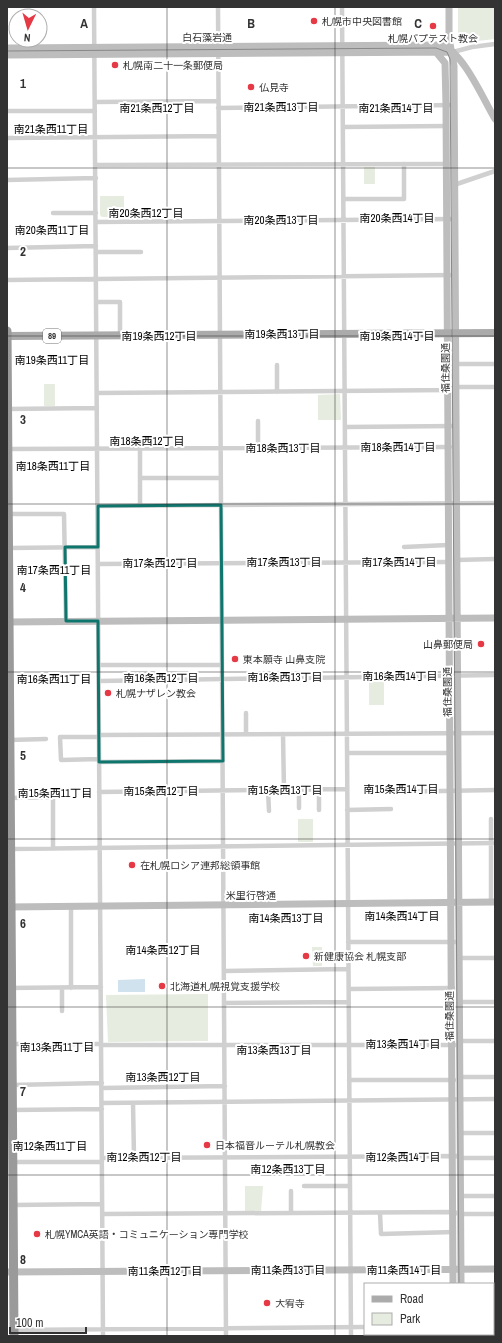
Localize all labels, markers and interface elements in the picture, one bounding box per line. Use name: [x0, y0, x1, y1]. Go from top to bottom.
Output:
north arrow: [8, 8, 48, 48]
text: A: [80, 15, 88, 32]
text: B: [247, 15, 255, 32]
place label: 札幌市中央図書館: [322, 15, 402, 28]
text: C: [414, 15, 422, 32]
marker: 札幌市中央図書館: [309, 16, 319, 26]
marker: 札幌パプテスト教会: [428, 21, 438, 31]
text: N: [23, 31, 31, 45]
street label: 白石藻岩通: [182, 31, 232, 44]
place label: 札幌パプテスト教会: [388, 32, 478, 45]
place label: 札幌南二十一条郵便局: [123, 59, 223, 72]
marker: 札幌南二十一条郵便局: [110, 60, 120, 70]
text: 1: [20, 75, 26, 92]
place label: 仏見寺: [259, 81, 289, 94]
marker: 仏見寺: [246, 82, 256, 92]
district label: 南21条西13丁目: [243, 100, 319, 114]
district label: 南21条西12丁目: [119, 101, 195, 115]
district label: 南21条西14丁目: [358, 101, 434, 115]
district label: 南21条西11丁目: [14, 122, 88, 136]
district label: 南20条西12丁目: [108, 206, 184, 220]
district label: 南20条西14丁目: [359, 211, 435, 225]
district label: 南20条西13丁目: [243, 213, 319, 227]
district label: 南20条西11丁目: [15, 223, 89, 237]
text: 2: [20, 243, 26, 260]
district label: 南19条西13丁目: [244, 327, 320, 341]
road number: 89: [43, 329, 61, 343]
district label: 南19条西12丁目: [121, 329, 197, 343]
district label: 南19条西14丁目: [359, 329, 435, 343]
street label: 福住桑園通: [439, 343, 452, 393]
district label: 南19条西11丁目: [15, 353, 89, 367]
text: 3: [20, 411, 26, 428]
district label: 南18条西12丁目: [109, 434, 185, 448]
district label: 南18条西14丁目: [360, 440, 436, 454]
district label: 南18条西13丁目: [245, 441, 321, 455]
district label: 南18条西11丁目: [16, 459, 90, 473]
district label: 南17条西13丁目: [246, 555, 322, 569]
district label: 南17条西14丁目: [361, 555, 437, 569]
district label: 南17条西12丁目: [122, 556, 198, 570]
district label: 南17条西11丁目: [17, 563, 91, 577]
text: 4: [20, 579, 26, 596]
place label: 山鼻郵便局: [423, 638, 473, 651]
marker: 山鼻郵便局: [476, 639, 486, 649]
place label: 東本願寺 山鼻支院: [243, 653, 325, 666]
marker: 東本願寺 山鼻支院: [230, 654, 240, 664]
street label: 福住桑園通: [441, 667, 454, 717]
district label: 南16条西14丁目: [362, 669, 438, 683]
district label: 南16条西13丁目: [247, 670, 323, 684]
district label: 南16条西12丁目: [123, 671, 199, 685]
district label: 南16条西11丁目: [17, 672, 91, 686]
place label: 札幌ナザレン教会: [116, 687, 196, 700]
marker: 札幌ナザレン教会: [103, 688, 113, 698]
text: 5: [20, 747, 26, 764]
district label: 南15条西14丁目: [363, 782, 439, 796]
district label: 南15条西13丁目: [247, 783, 323, 797]
district label: 南15条西12丁目: [123, 784, 199, 798]
district label: 南15条西11丁目: [18, 786, 92, 800]
place label: 在札幌ロシア連邦総領事館: [140, 859, 260, 872]
marker: 在札幌ロシア連邦総領事館: [127, 860, 137, 870]
street label: 米里行啓通: [226, 889, 276, 902]
district label: 南14条西14丁目: [364, 909, 440, 923]
district label: 南14条西13丁目: [248, 911, 324, 925]
text: 6: [20, 915, 26, 932]
district label: 南14条西12丁目: [125, 943, 201, 957]
place label: 新健康協会 札幌支部: [314, 950, 406, 963]
marker: 新健康協会 札幌支部: [301, 951, 311, 961]
place label: 北海道札幌視覚支援学校: [170, 980, 280, 993]
marker: 北海道札幌視覚支援学校: [157, 981, 167, 991]
street label: 福住桑園通: [443, 991, 456, 1041]
district label: 南13条西14丁目: [365, 1037, 441, 1051]
district label: 南13条西11丁目: [20, 1040, 94, 1054]
district label: 南13条西13丁目: [236, 1043, 312, 1057]
district label: 南13条西12丁目: [125, 1070, 201, 1084]
text: 7: [20, 1083, 26, 1100]
district label: 南12条西11丁目: [13, 1139, 87, 1153]
place label: 日本福音ルーテル札幌教会: [215, 1139, 335, 1152]
marker: 日本福音ルーテル札幌教会: [202, 1140, 212, 1150]
district label: 南12条西12丁目: [106, 1150, 182, 1164]
district label: 南12条西14丁目: [365, 1150, 441, 1164]
district label: 南12条西13丁目: [250, 1162, 326, 1176]
place label: 札幌YMCA英語・コミュニケーション専門学校: [45, 1228, 249, 1241]
marker: 札幌YMCA英語・コミュニケーション専門学校: [32, 1229, 42, 1239]
text: 8: [20, 1251, 26, 1268]
district label: 南11条西13丁目: [251, 1263, 325, 1277]
district label: 南11条西14丁目: [367, 1263, 441, 1277]
district label: 南11条西12丁目: [128, 1264, 202, 1278]
legend: [364, 1283, 494, 1335]
text: Road: [400, 1291, 424, 1307]
place label: 大宥寺: [275, 1297, 305, 1310]
marker: 大宥寺: [262, 1298, 272, 1308]
scale bar: [10, 1309, 86, 1335]
text: Park: [400, 1311, 420, 1327]
text: 100 m: [16, 1315, 43, 1331]

